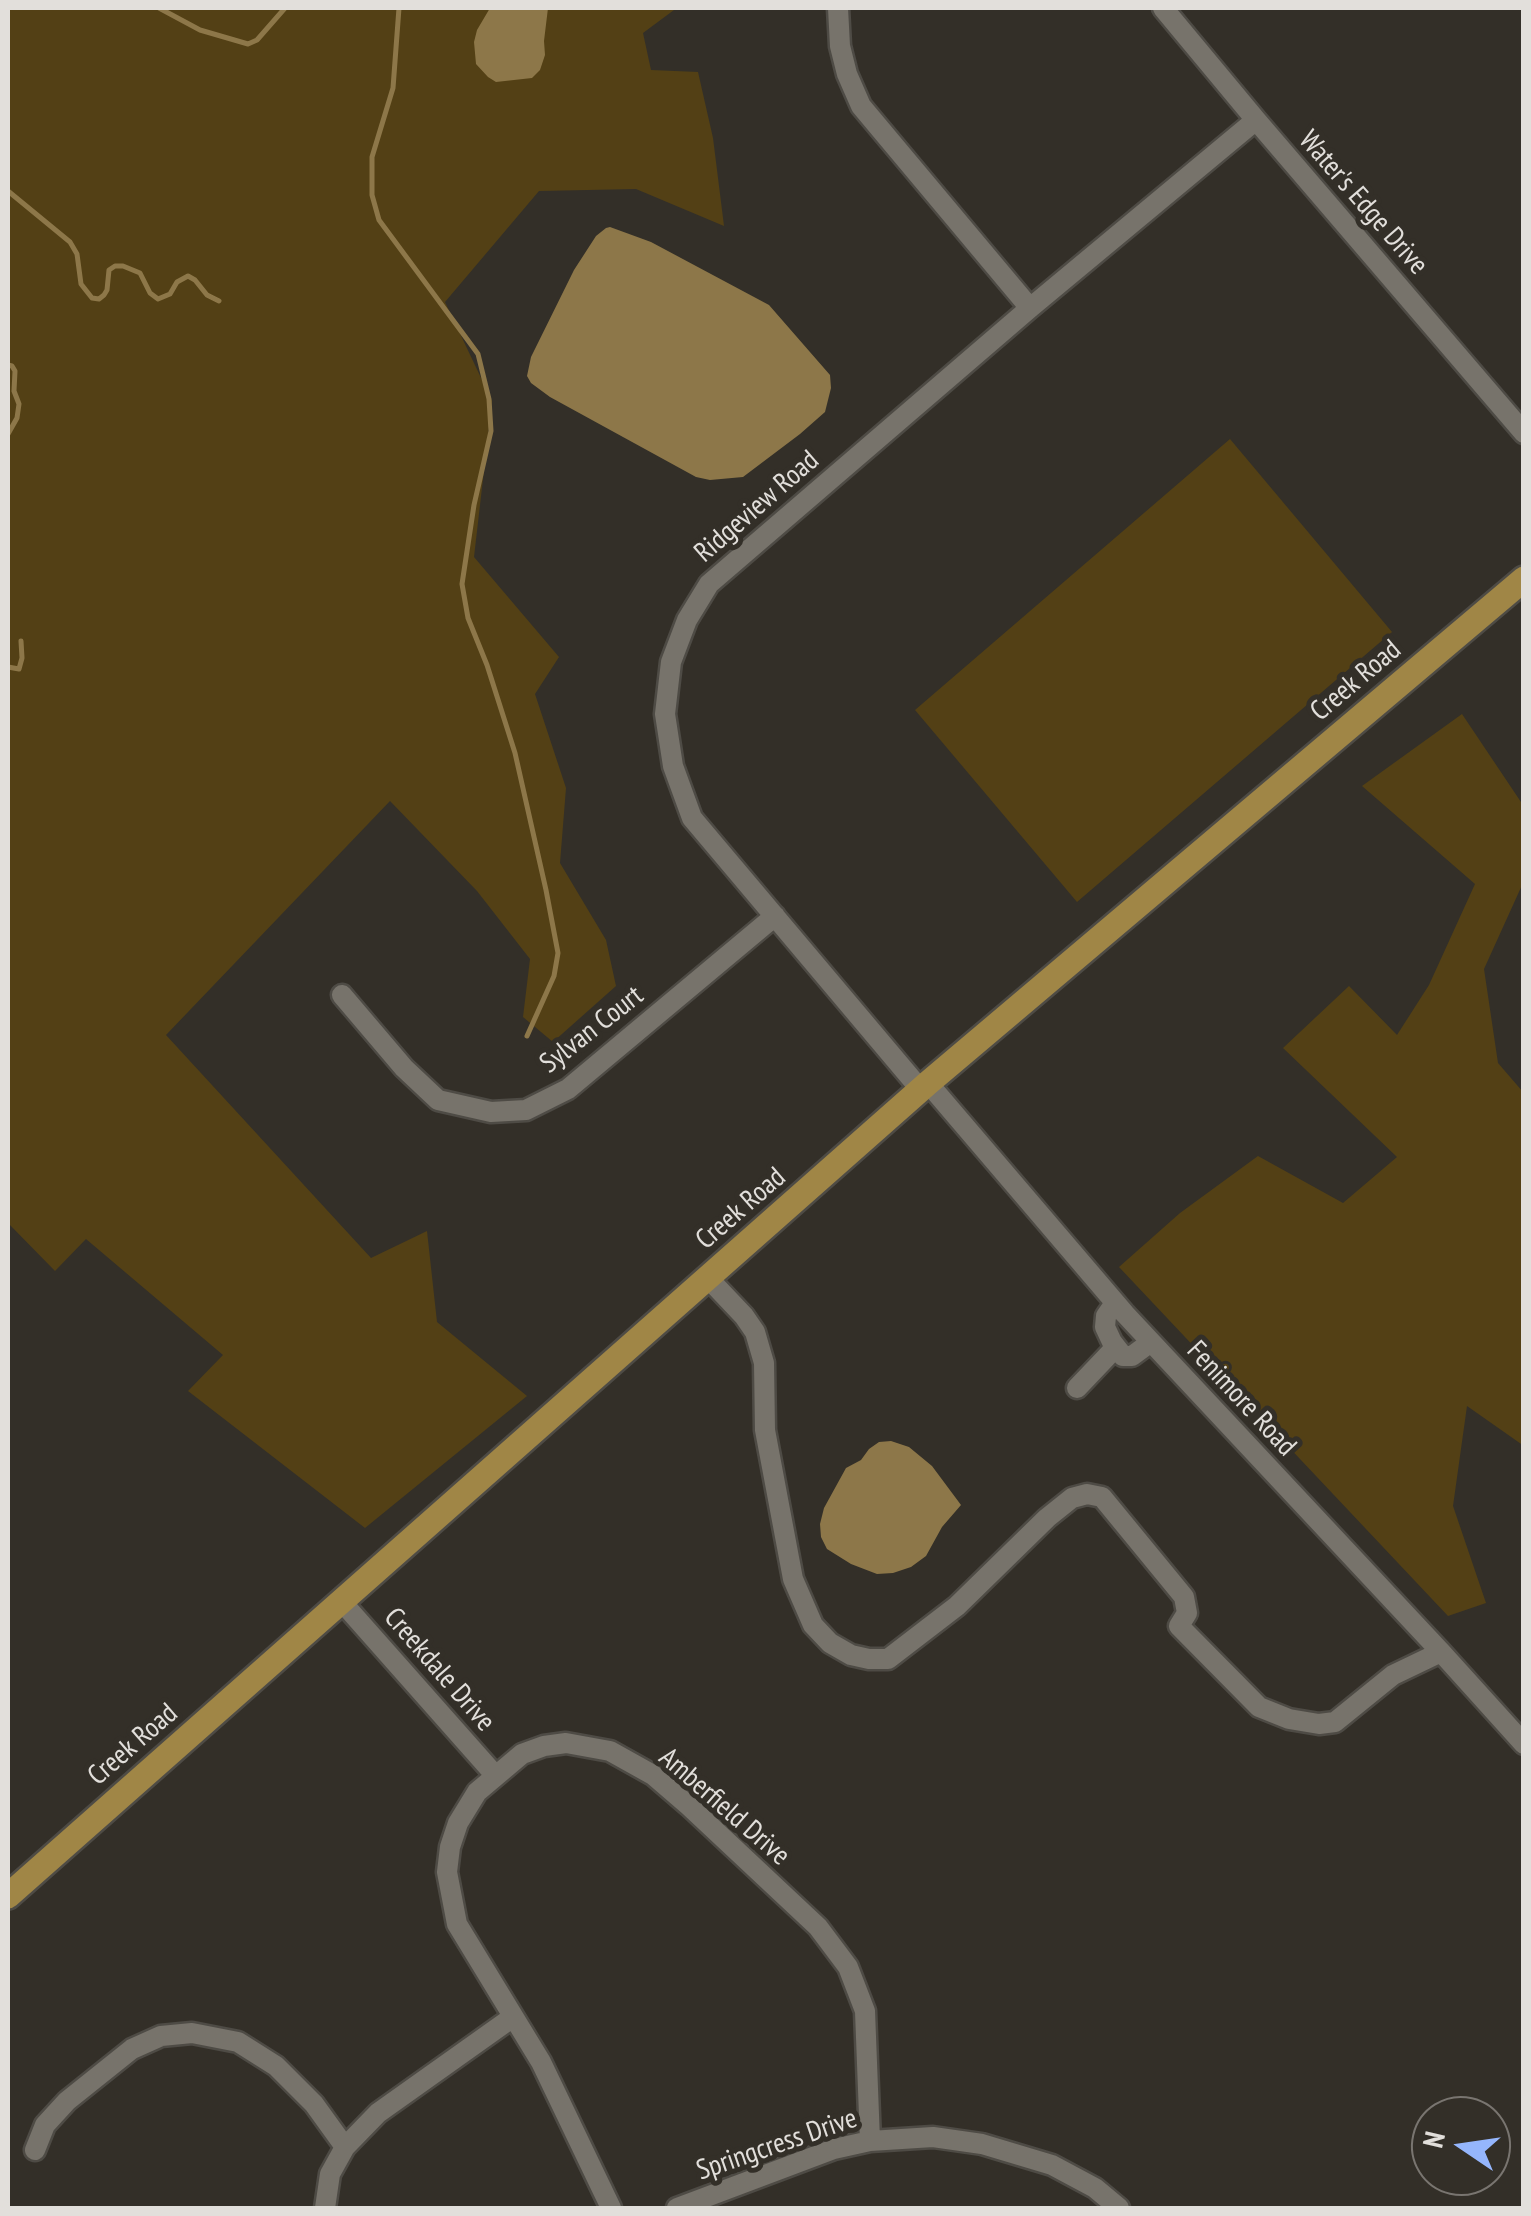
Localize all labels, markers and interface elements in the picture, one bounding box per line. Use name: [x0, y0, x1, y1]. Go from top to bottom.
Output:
street label: Water's Edge Drive: [1291, 124, 1435, 282]
street label: Ridgeview Road: [688, 444, 826, 570]
street label: Creek Road: [1304, 634, 1408, 728]
street label: Sylvan Court: [534, 979, 650, 1081]
street label: Creek Road: [689, 1161, 793, 1257]
street label: Fenimore Road: [1179, 1335, 1303, 1463]
street label: Creekdale Drive: [376, 1602, 502, 1738]
street label: Creek Road: [81, 1697, 185, 1793]
street label: Amberfield Drive: [652, 1741, 796, 1873]
north arrow: [1411, 2096, 1511, 2196]
street label: Springcress Drive: [692, 2102, 862, 2188]
text: N: [1414, 2128, 1453, 2151]

